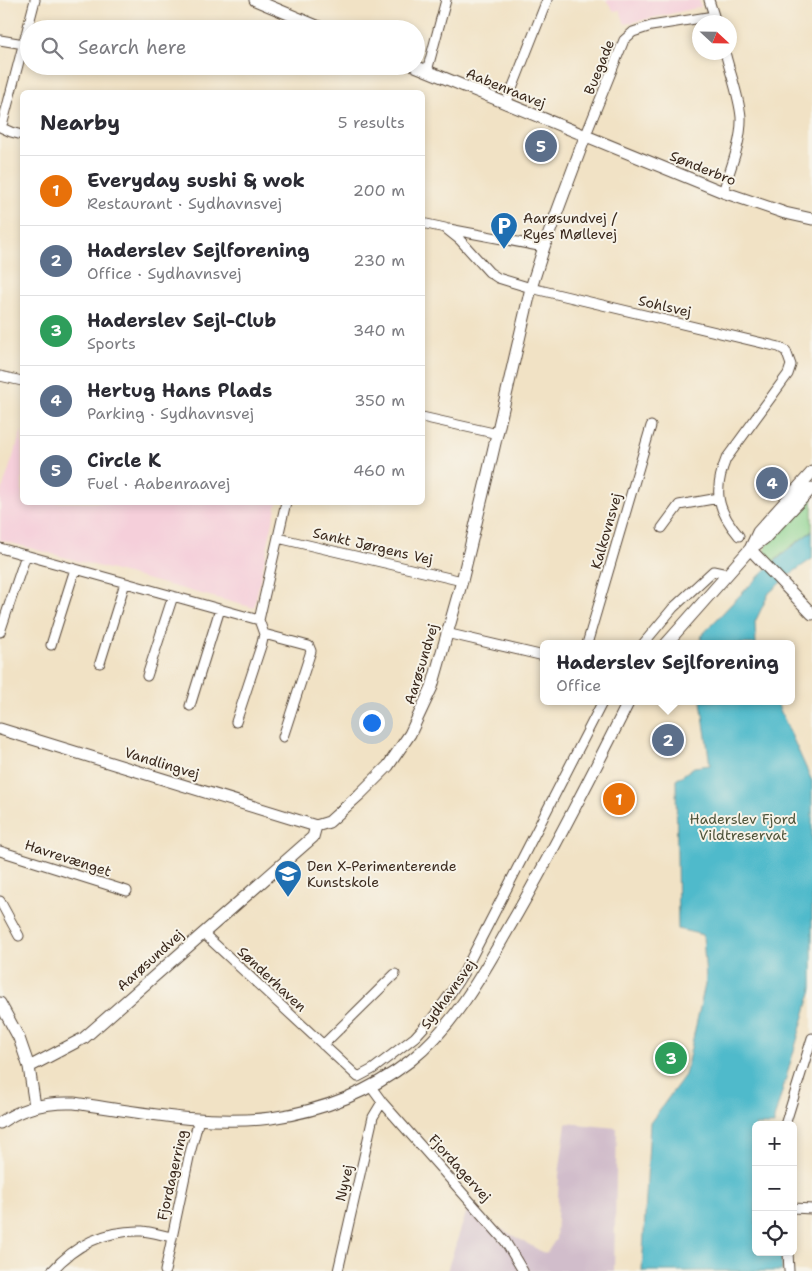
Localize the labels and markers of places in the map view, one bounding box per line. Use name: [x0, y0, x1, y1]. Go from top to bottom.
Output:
pin: 5: [525, 127, 557, 165]
place label: Aarøsundvej / Ryes Møllevej: [523, 209, 618, 243]
parking icon: Aarøsundvej / Ryes Møllevej: [489, 211, 519, 250]
pin: 4: [756, 464, 788, 502]
pin: 2: [652, 721, 684, 759]
pin: 1: [603, 780, 635, 818]
place label: Den X-Perimenterende Kunstskole: [307, 857, 457, 891]
school or university icon: Den X-Perimenterende Kunstskole: [273, 859, 303, 898]
pin: 3: [655, 1039, 687, 1077]

